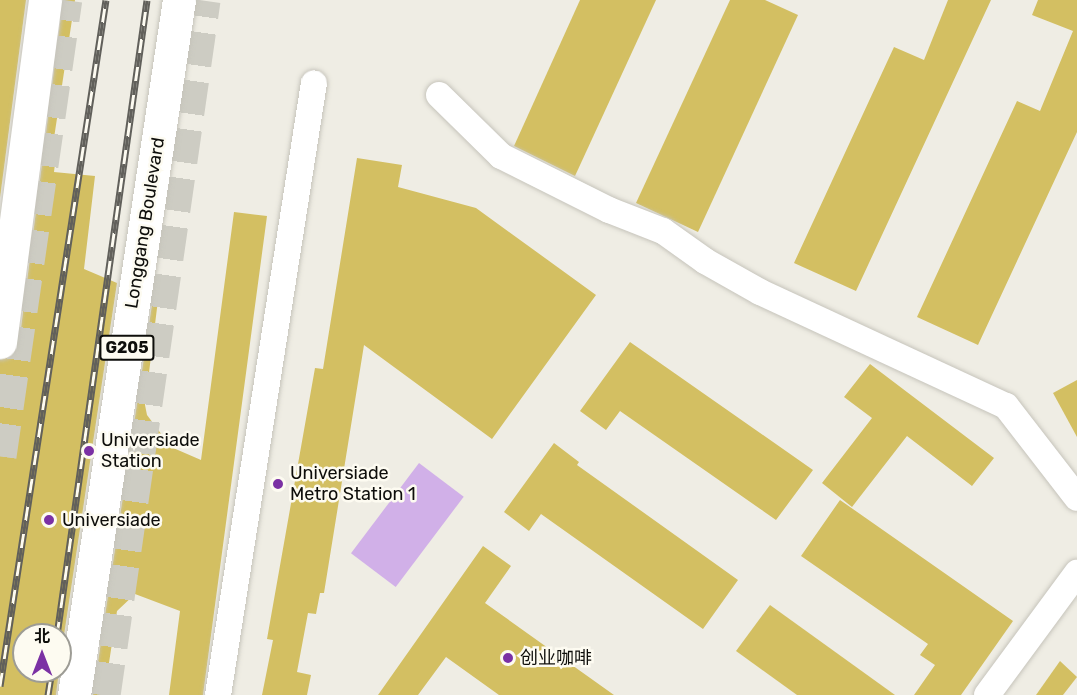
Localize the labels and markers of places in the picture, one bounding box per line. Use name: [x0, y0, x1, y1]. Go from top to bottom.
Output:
place label: Universiade Station: [101, 430, 200, 472]
marker: Universiade Station: [82, 444, 96, 458]
place label: Universiade Metro Station 1: [290, 463, 416, 506]
marker: Universiade Metro Station 1: [271, 477, 285, 491]
place label: Universiade: [62, 509, 161, 531]
marker: Universiade: [40, 511, 58, 529]
place label: 创业咖啡: [520, 647, 592, 669]
marker: 创业咖啡: [501, 651, 515, 665]

